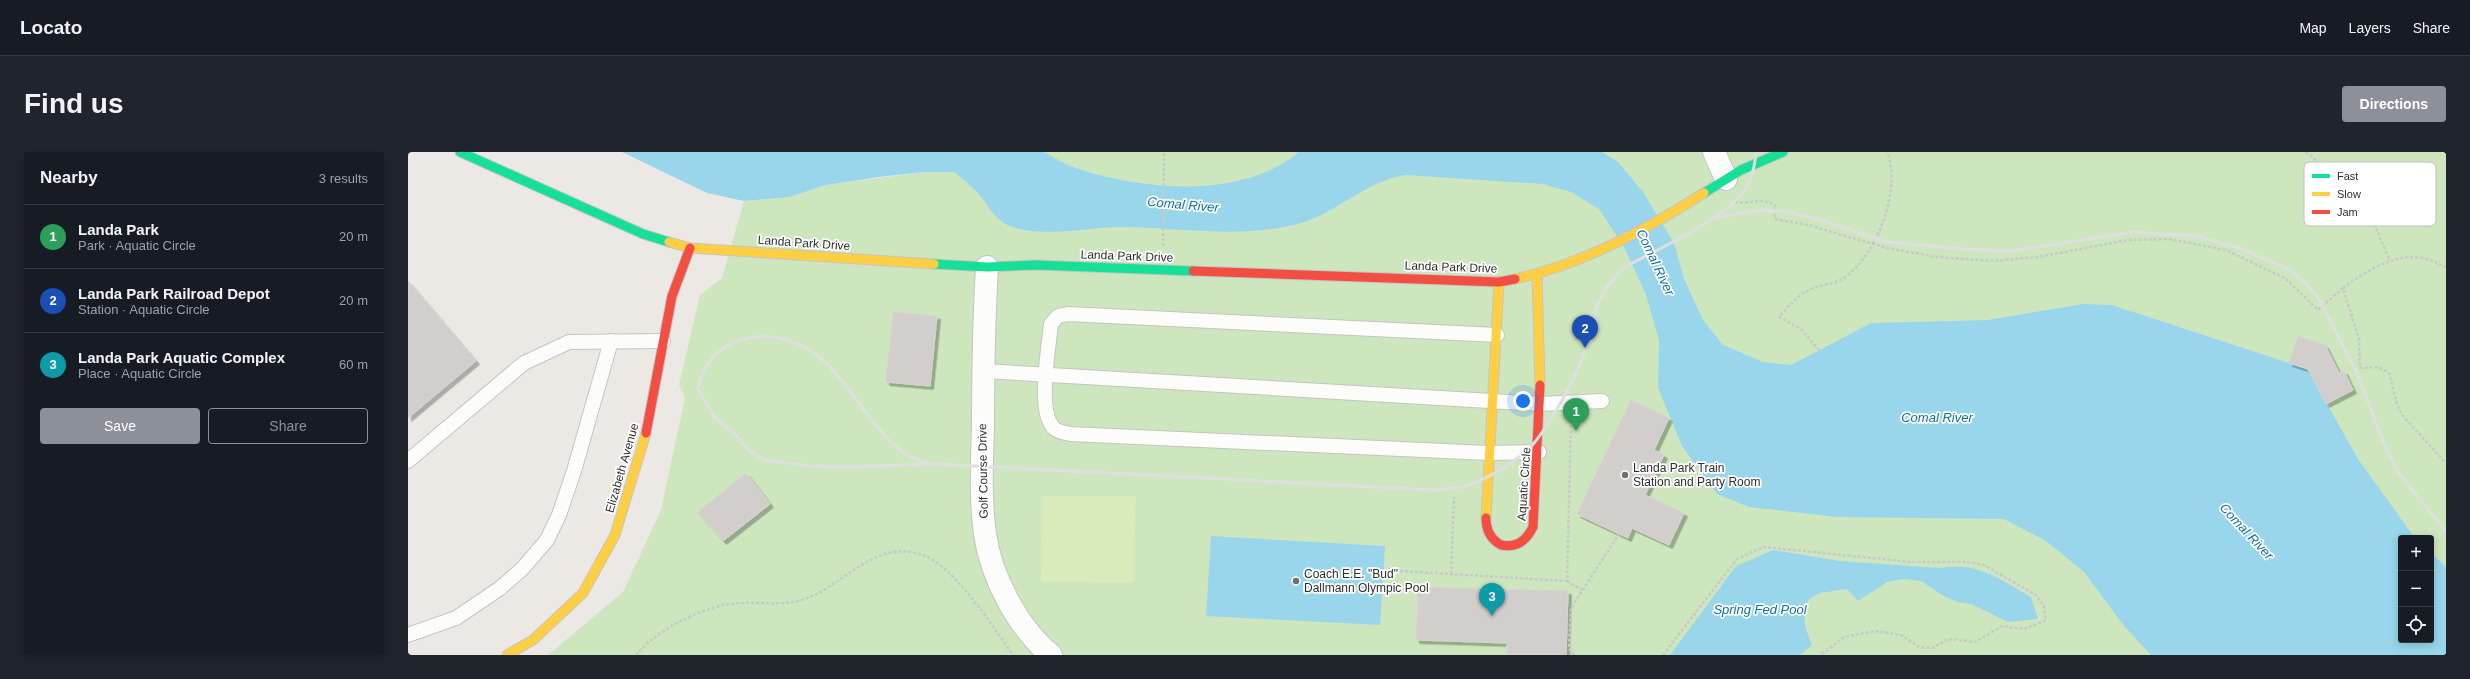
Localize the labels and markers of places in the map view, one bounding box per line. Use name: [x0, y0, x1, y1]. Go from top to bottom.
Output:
pin: 2: [1572, 315, 1598, 348]
pin: 1: [1563, 398, 1589, 431]
place label: Landa Park Train Station and Party Room: [1633, 461, 1760, 489]
marker: Landa Park Train Station and Party Room: [1620, 470, 1630, 480]
place label: Coach E.E. "Bud" Dallmann Olympic Pool: [1304, 567, 1429, 595]
marker: Coach E.E. "Bud" Dallmann Olympic Pool: [1291, 576, 1301, 586]
pin: 3: [1479, 583, 1505, 616]

